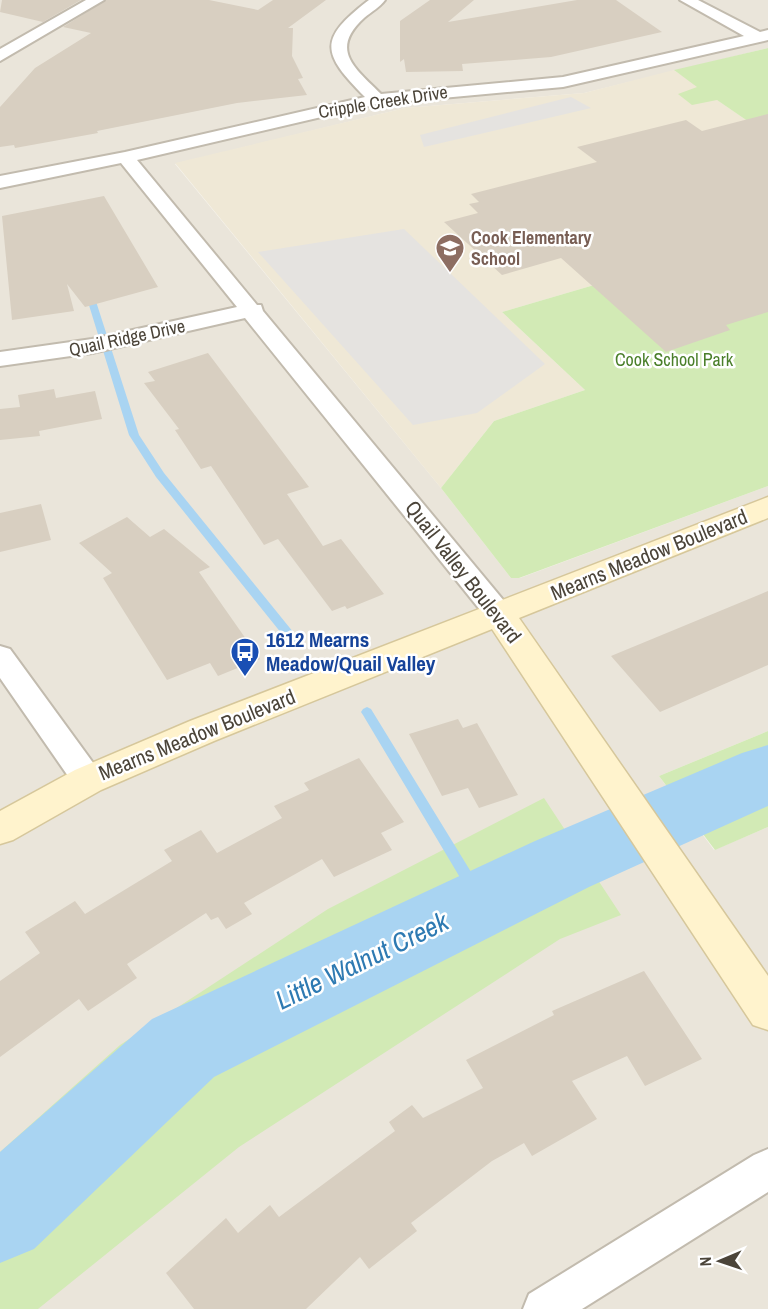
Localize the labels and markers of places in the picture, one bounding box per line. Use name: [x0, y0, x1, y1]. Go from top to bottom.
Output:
place label: Cook Elementary School: [471, 225, 592, 271]
school or university icon: Cook Elementary School: [434, 232, 466, 274]
place label: 1612 Mearns Meadow/Quail Valley: [266, 625, 436, 678]
bus stop icon: 1612 Mearns Meadow/Quail Valley: [229, 636, 261, 678]

